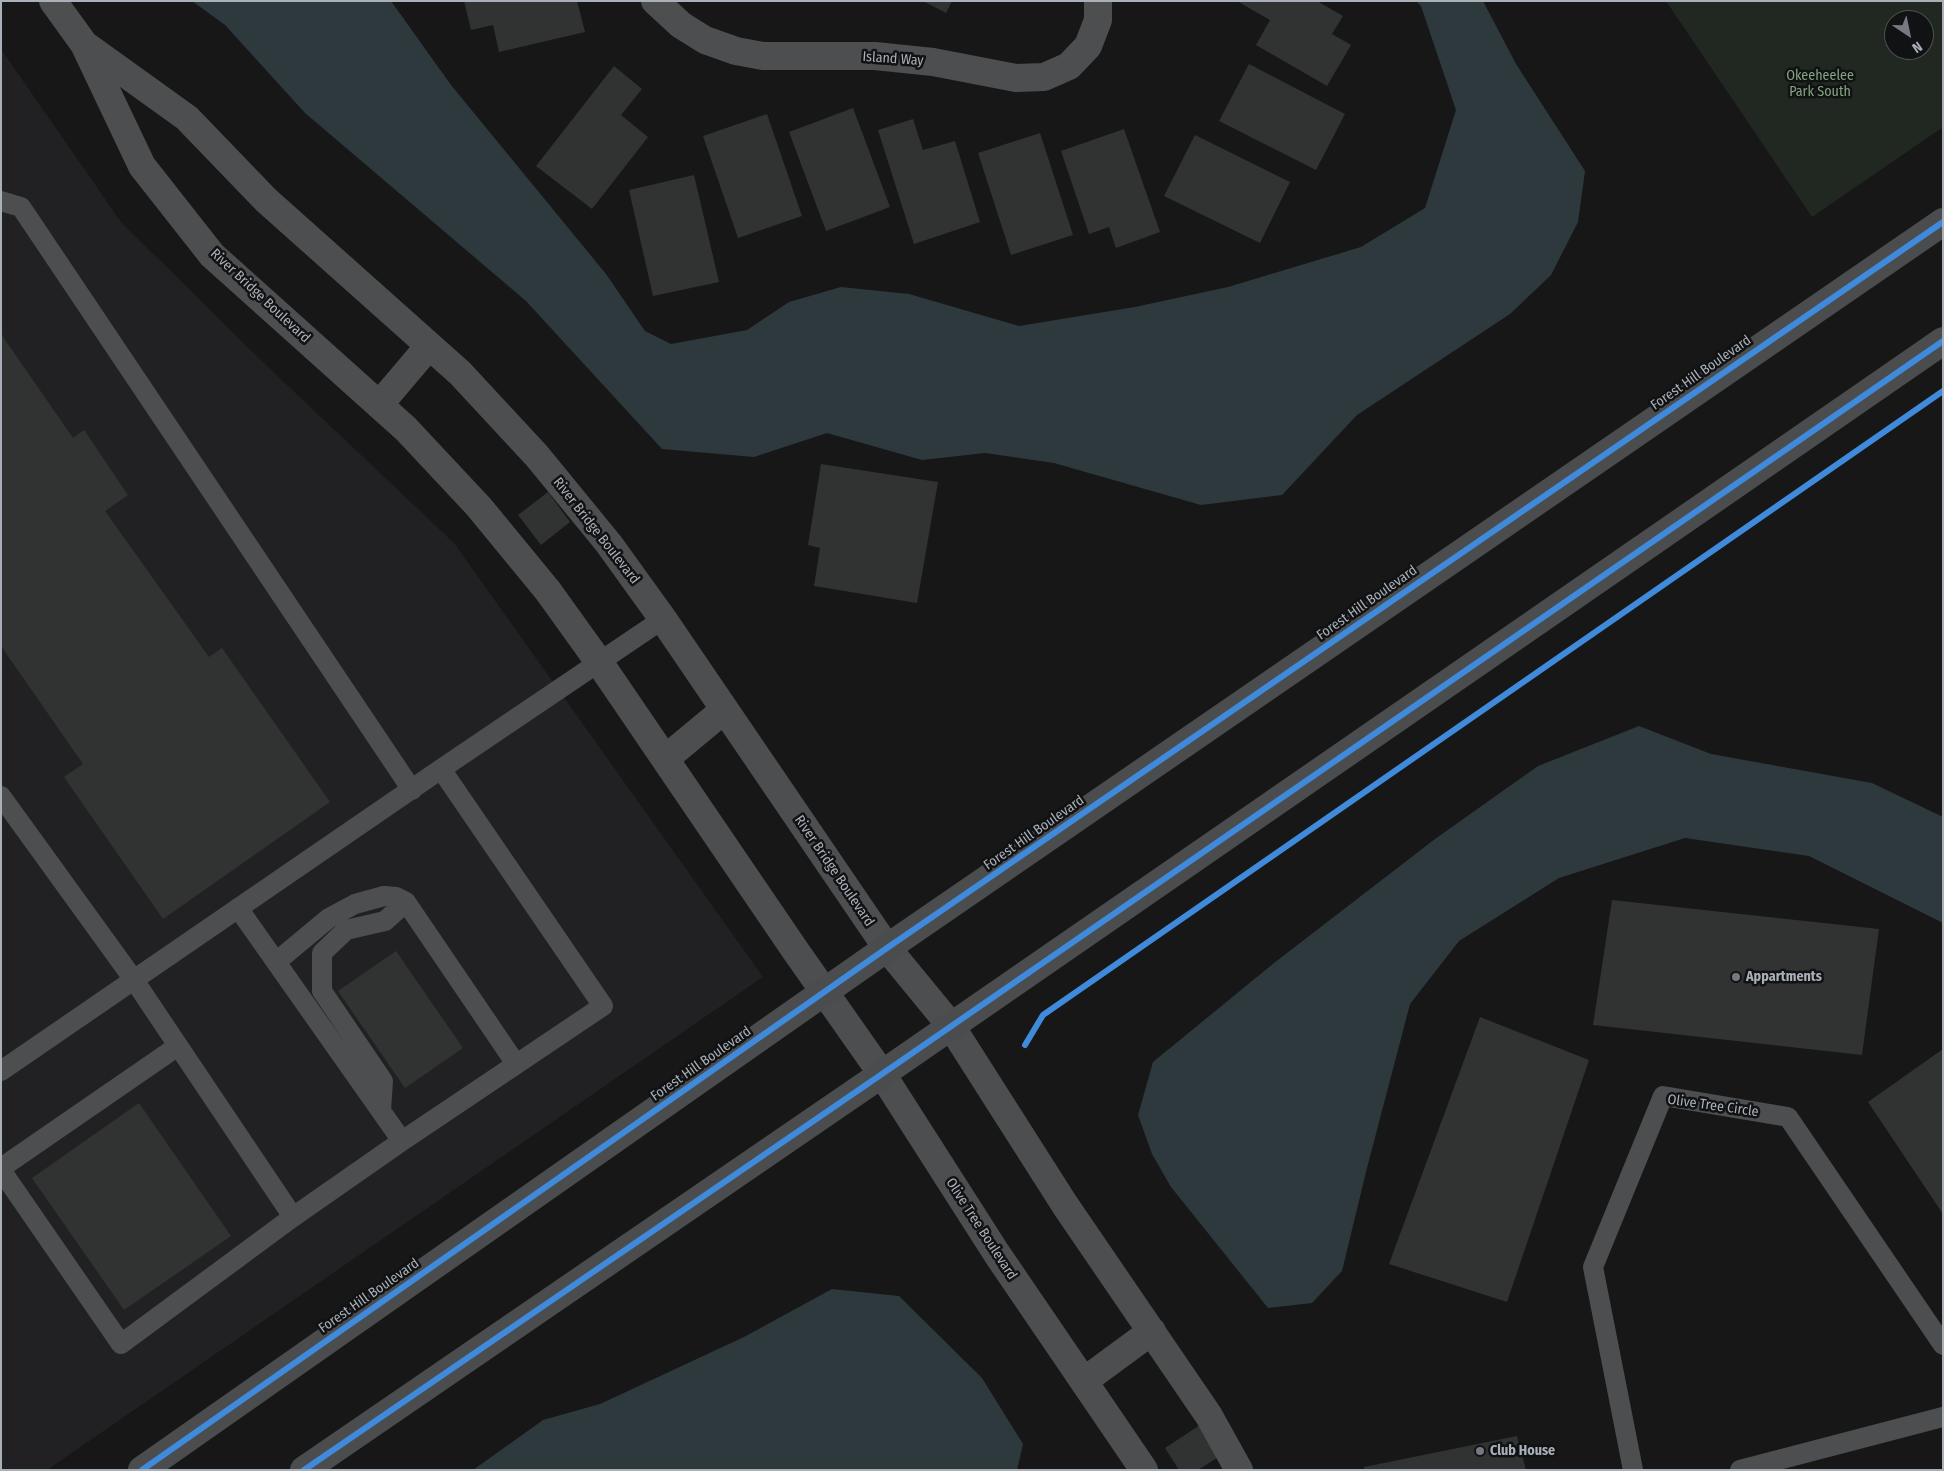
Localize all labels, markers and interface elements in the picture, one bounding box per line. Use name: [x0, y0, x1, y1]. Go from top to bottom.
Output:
north arrow: [1884, 10, 1934, 60]
text: N: [1909, 38, 1925, 56]
street label: Island Way: [862, 48, 924, 70]
park label: Okeeheelee Park South: [1786, 68, 1854, 100]
street label: River Bridge Boulevard: [207, 245, 313, 347]
street label: Forest Hill Boulevard: [1648, 332, 1754, 414]
street label: River Bridge Boulevard: [549, 474, 643, 588]
street label: Forest Hill Boulevard: [1314, 562, 1420, 644]
street label: Forest Hill Boulevard: [981, 792, 1087, 874]
street label: River Bridge Boulevard: [791, 812, 877, 930]
place label: Appartments: [1746, 969, 1822, 985]
marker: Appartments: [1730, 971, 1742, 983]
street label: Forest Hill Boulevard: [648, 1023, 754, 1105]
street label: Olive Tree Circle: [1666, 1091, 1760, 1121]
street label: Olive Tree Boulevard: [942, 1175, 1020, 1283]
street label: Forest Hill Boulevard: [316, 1255, 422, 1337]
place label: Club House: [1490, 1443, 1555, 1459]
marker: Club House: [1474, 1445, 1486, 1457]

